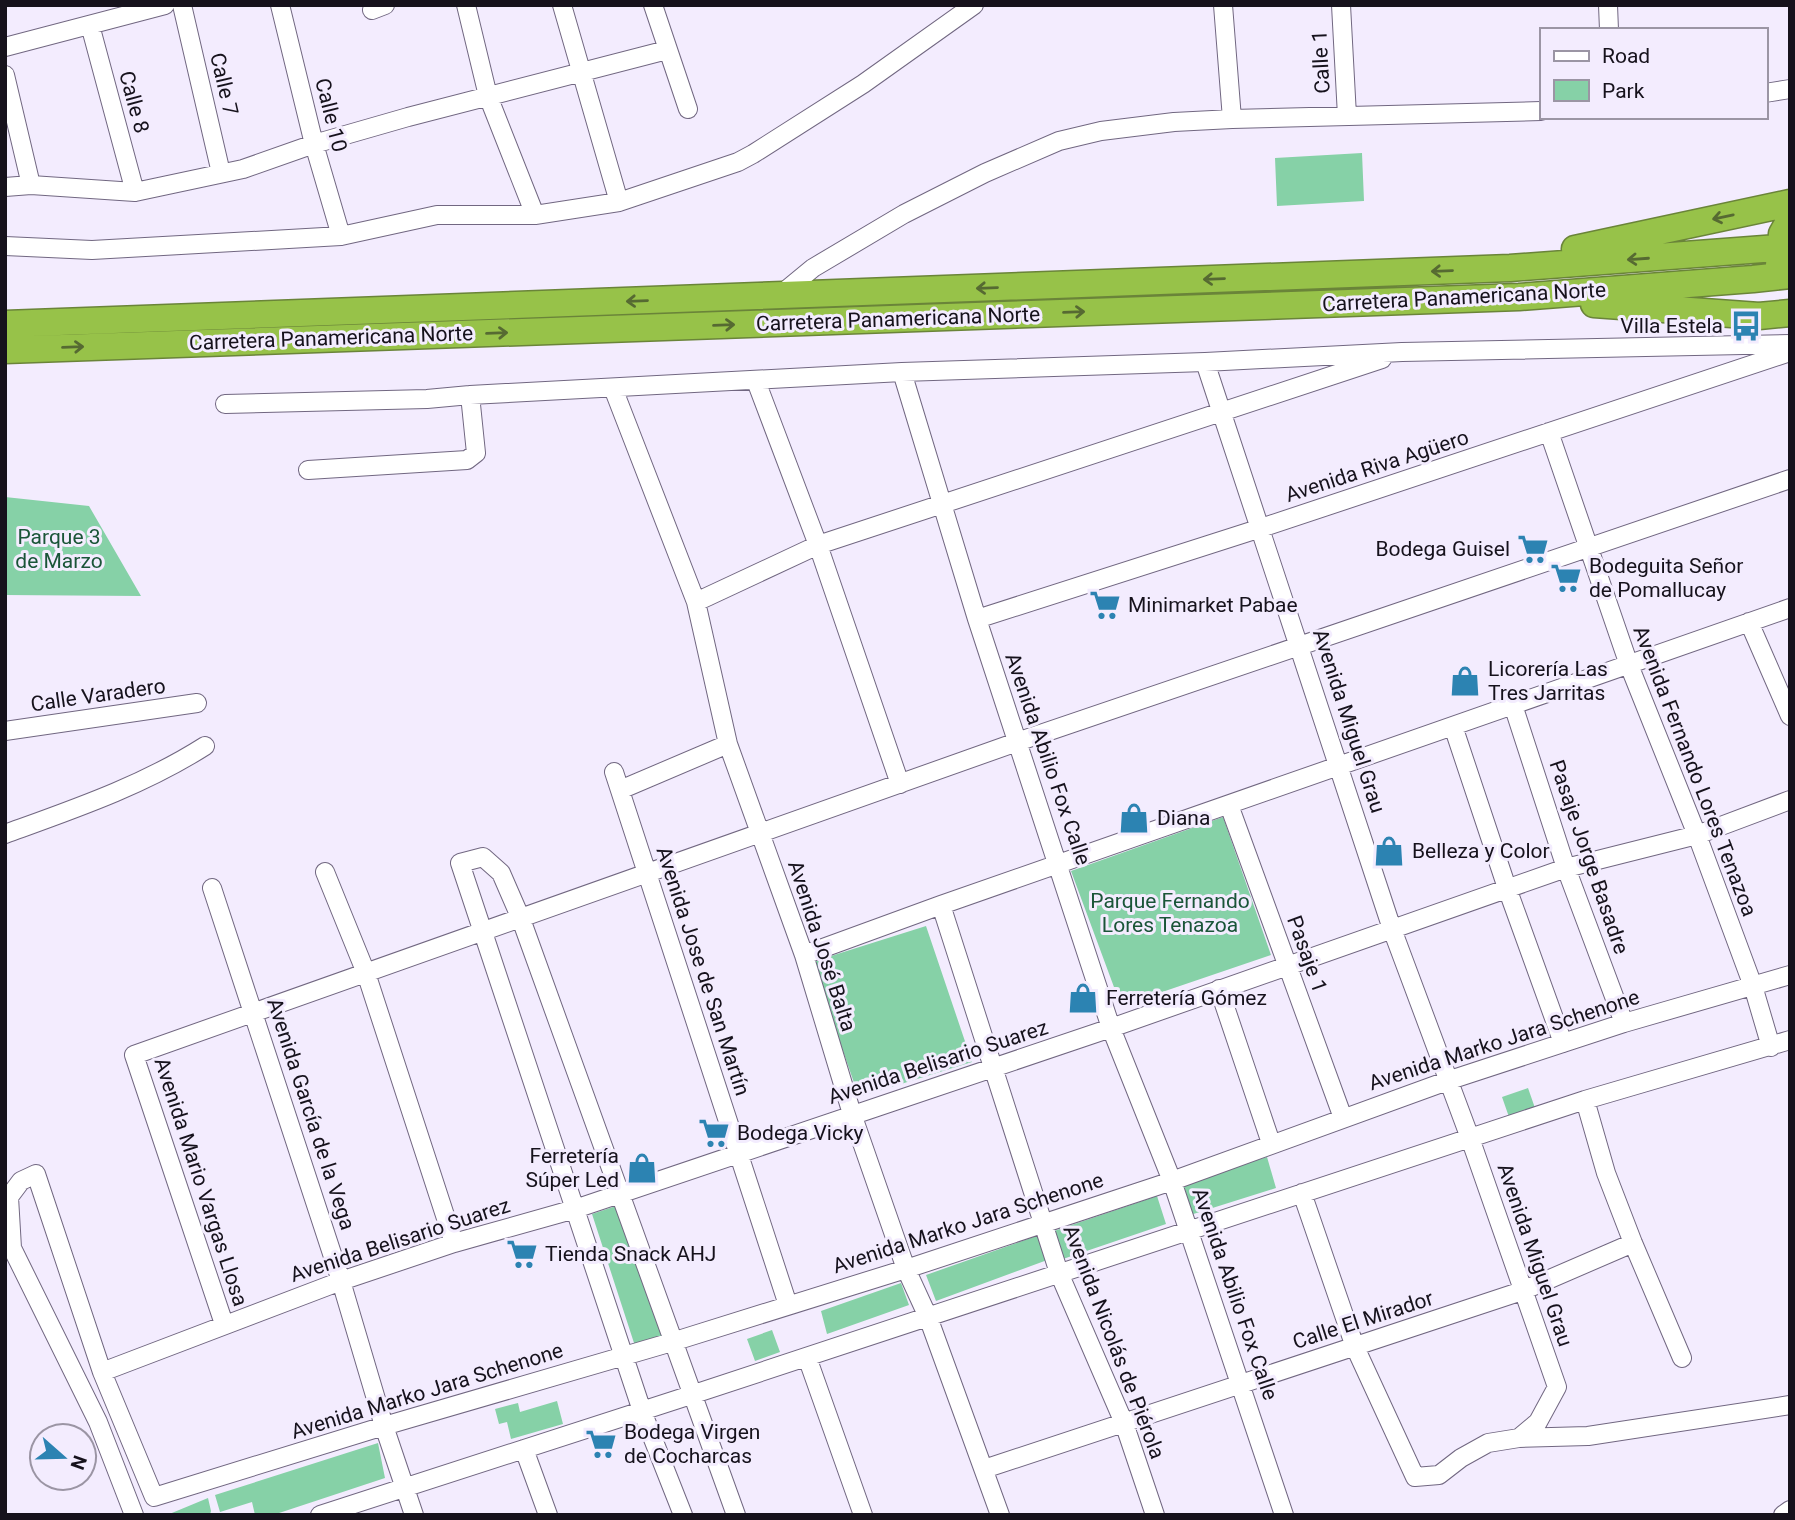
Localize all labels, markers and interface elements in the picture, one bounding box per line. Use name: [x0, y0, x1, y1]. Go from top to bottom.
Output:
legend: [1540, 28, 1767, 119]
street label: Calle 1: [1307, 30, 1335, 94]
text: Road: [1602, 44, 1650, 68]
street label: Calle 7: [205, 50, 243, 118]
street label: Calle 8: [114, 68, 154, 136]
street label: Calle 10: [310, 76, 352, 154]
text: Park: [1602, 79, 1645, 103]
one-way arrow: [1712, 210, 1735, 224]
one-way arrow: [1627, 253, 1649, 266]
one-way arrow: [1431, 264, 1454, 277]
one-way arrow: [1203, 273, 1226, 286]
street label: Carretera Panamericana Norte: [1321, 278, 1607, 316]
one-way arrow: [976, 282, 999, 295]
one-way arrow: [626, 295, 649, 308]
street label: Carretera Panamericana Norte: [756, 302, 1040, 336]
one-way arrow: [1062, 306, 1085, 319]
bus stop icon: Villa Estela: [1729, 309, 1763, 343]
place label: Villa Estela: [1620, 314, 1723, 338]
one-way arrow: [712, 318, 735, 331]
street label: Carretera Panamericana Norte: [189, 321, 473, 355]
one-way arrow: [485, 326, 508, 339]
one-way arrow: [62, 341, 85, 354]
street label: Avenida Riva Agüero: [1282, 425, 1472, 507]
park label: Parque 3 de Marzo: [15, 525, 103, 573]
supermarket icon: Bodega Guisel: [1516, 532, 1550, 566]
place label: Bodega Guisel: [1375, 537, 1510, 561]
place label: Bodeguita Señor de Pomallucay: [1589, 554, 1743, 602]
supermarket icon: Bodeguita Señor de Pomallucay: [1549, 561, 1583, 595]
supermarket icon: Minimarket Pabae: [1088, 588, 1122, 622]
place label: Minimarket Pabae: [1128, 593, 1298, 617]
street label: Avenida Fernando Lores Tenazoa: [1628, 622, 1762, 920]
street label: Avenida Miguel Grau: [1308, 626, 1390, 816]
street label: Avenida Abilio Fox Calle: [1000, 650, 1096, 868]
place label: Licorería Las Tres Jarritas: [1488, 657, 1608, 705]
shop icon: Licorería Las Tres Jarritas: [1448, 664, 1482, 698]
street label: Calle Varadero: [29, 674, 167, 716]
street label: Pasaje Jorge Basadre: [1545, 757, 1633, 957]
shop icon: Diana: [1117, 801, 1151, 835]
place label: Diana: [1157, 806, 1210, 830]
shop icon: Belleza y Color: [1372, 834, 1406, 868]
place label: Belleza y Color: [1412, 839, 1550, 863]
street label: Avenida Jose de San Martín: [651, 844, 755, 1098]
street label: Avenida José Balta: [783, 858, 861, 1034]
park label: Parque Fernando Lores Tenazoa: [1090, 889, 1250, 937]
street label: Pasaje 1: [1282, 912, 1332, 996]
shop icon: Ferretería Gómez: [1066, 981, 1100, 1015]
street label: Avenida Marko Jara Schenone: [1366, 985, 1642, 1095]
place label: Ferretería Gómez: [1106, 986, 1267, 1010]
street label: Avenida García de la Vega: [262, 995, 360, 1233]
street label: Avenida Belisario Suarez: [825, 1015, 1051, 1109]
street label: Avenida Mario Vargas Llosa: [149, 1055, 253, 1309]
supermarket icon: Bodega Vicky: [697, 1116, 731, 1150]
place label: Bodega Vicky: [737, 1121, 864, 1145]
place label: Ferretería Súper Led: [525, 1144, 619, 1192]
shop icon: Ferretería Súper Led: [625, 1151, 659, 1185]
street label: Avenida Miguel Grau: [1492, 1160, 1578, 1350]
street label: Avenida Marko Jara Schenone: [830, 1168, 1106, 1278]
street label: Avenida Abilio Fox Calle: [1187, 1185, 1283, 1403]
street label: Avenida Belisario Suarez: [287, 1193, 513, 1287]
street label: Avenida Nicolás de Piérola: [1058, 1222, 1170, 1462]
supermarket icon: Tienda Snack AHJ: [505, 1237, 539, 1271]
place label: Tienda Snack AHJ: [545, 1242, 716, 1266]
street label: Calle El Mirador: [1290, 1286, 1436, 1354]
street label: Avenida Marko Jara Schenone: [288, 1338, 566, 1444]
place label: Bodega Virgen de Cocharcas: [624, 1420, 760, 1468]
north arrow: [28, 1422, 98, 1492]
supermarket icon: Bodega Virgen de Cocharcas: [584, 1427, 618, 1461]
text: N: [65, 1452, 92, 1473]

